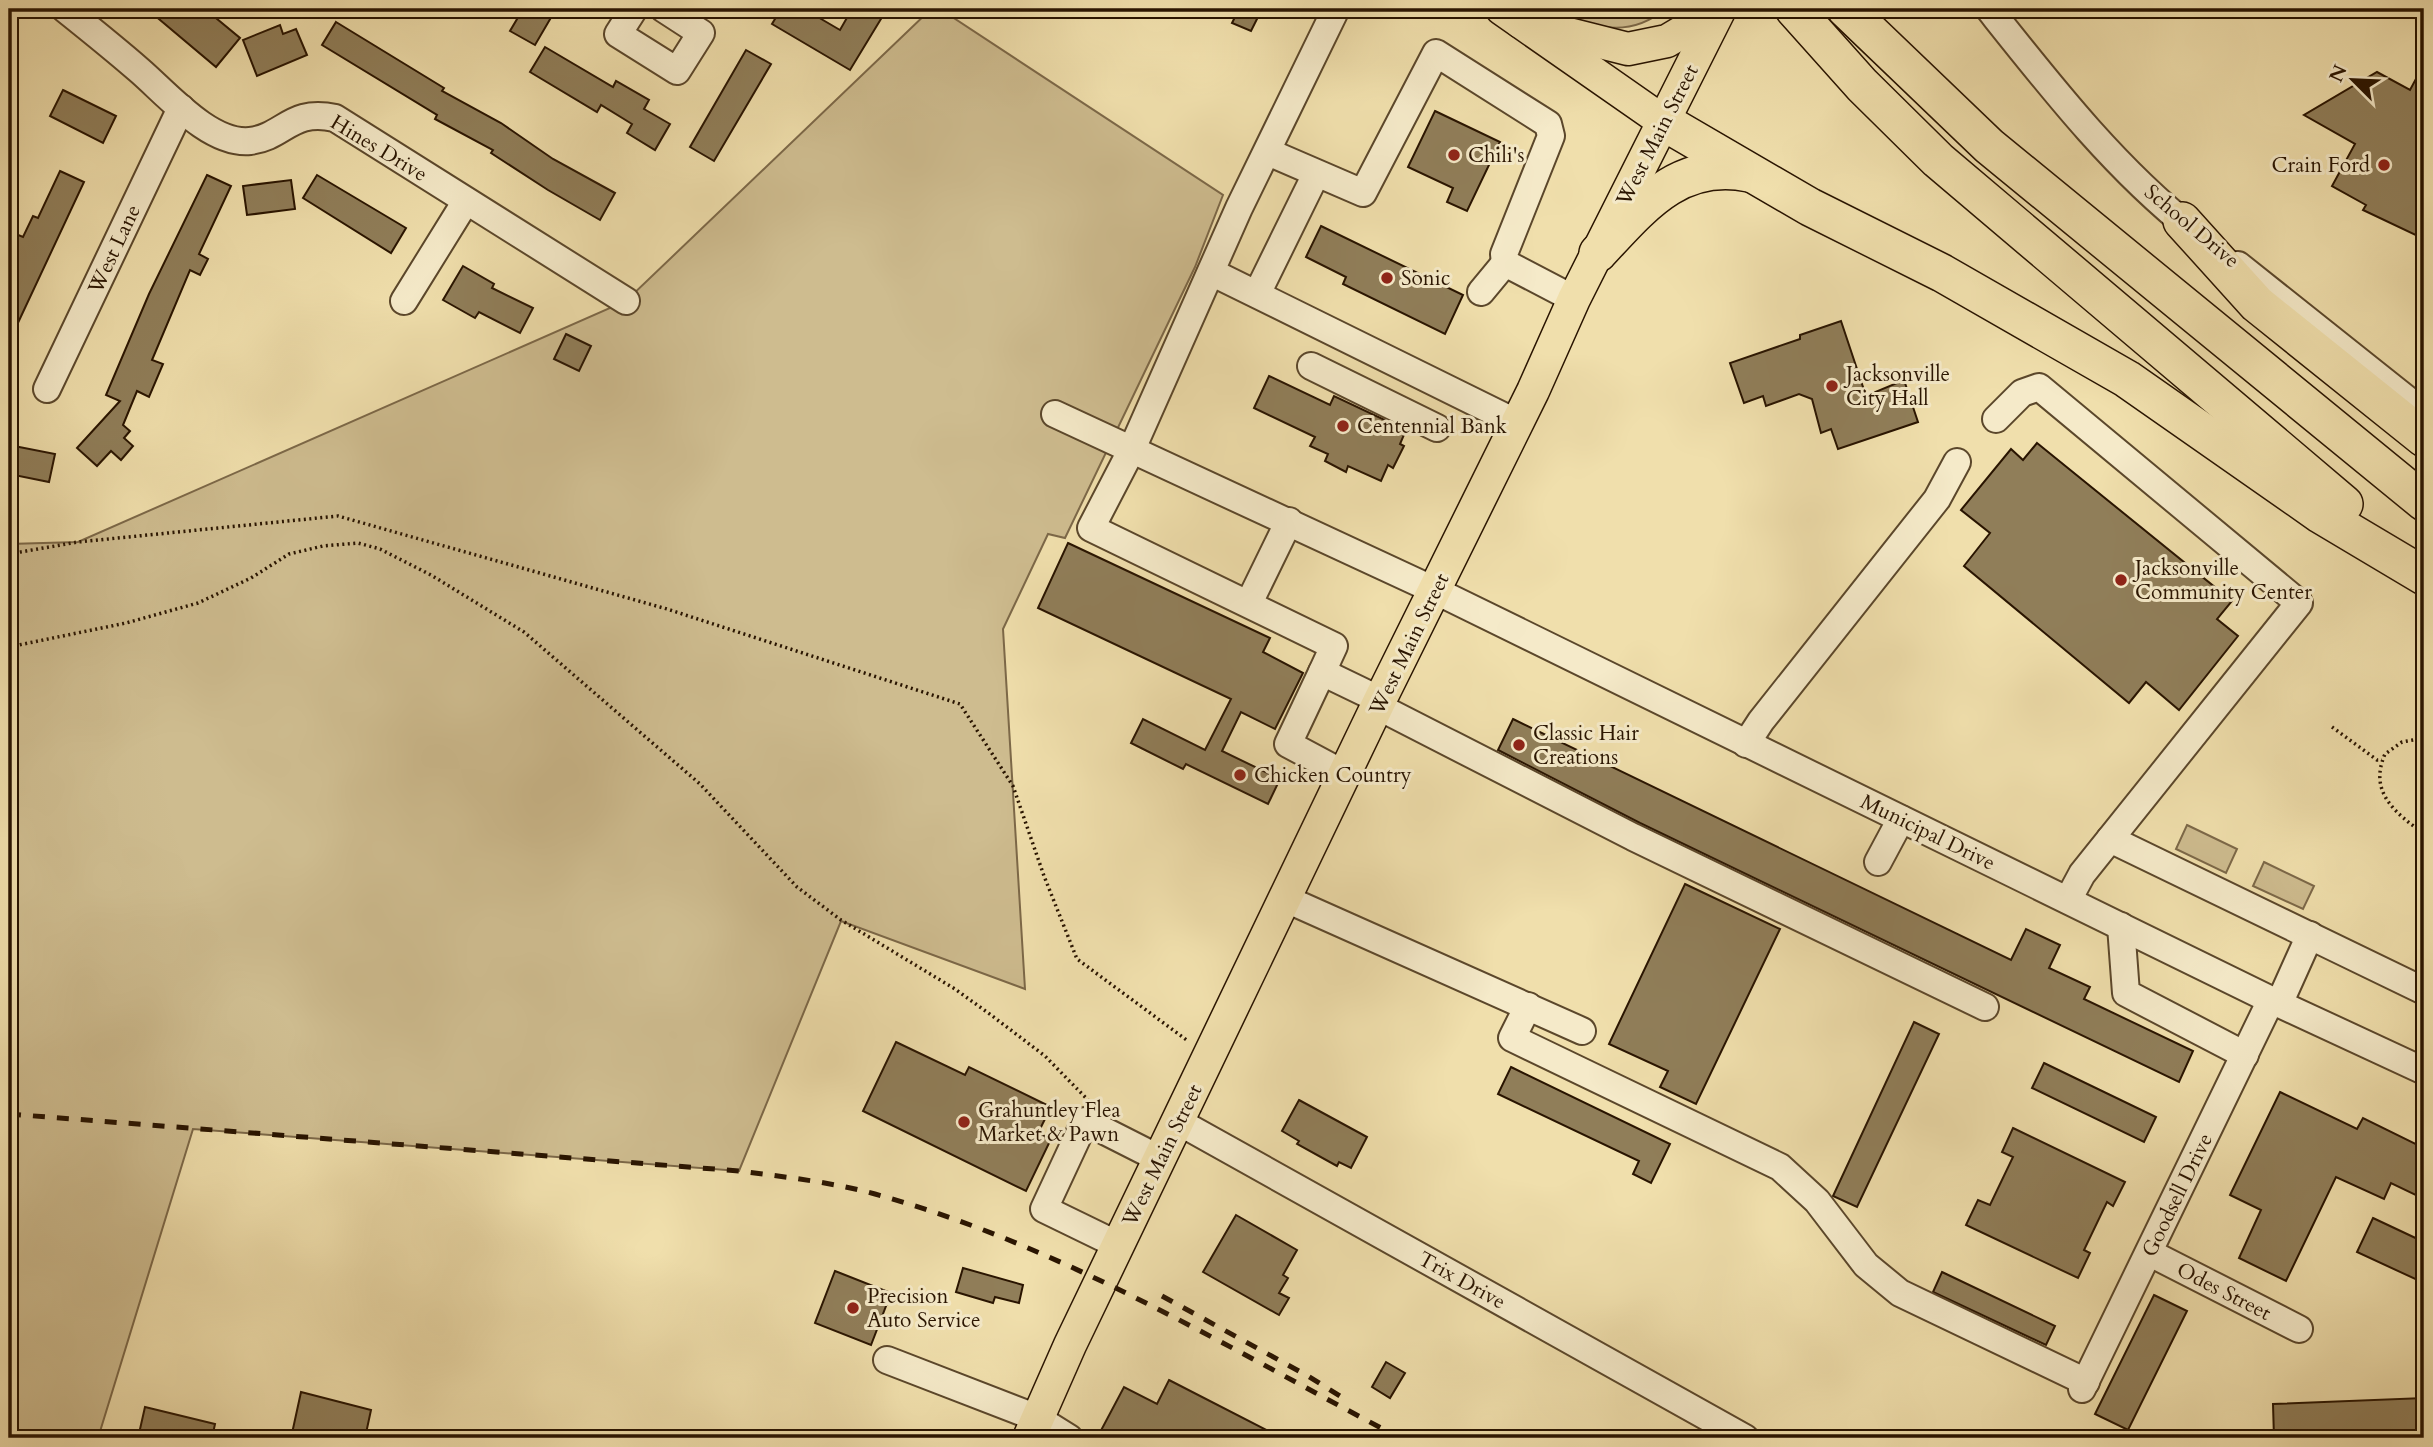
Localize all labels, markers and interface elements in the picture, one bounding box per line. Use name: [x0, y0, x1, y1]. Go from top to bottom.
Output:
north arrow: [2318, 46, 2388, 116]
street label: West Main Street: [1609, 59, 1706, 212]
text: N: [2323, 60, 2354, 86]
street label: Hines Drive: [325, 108, 433, 189]
place label: Chili's: [1468, 141, 1525, 170]
marker: Chili's: [1446, 147, 1462, 163]
place label: Crain Ford: [2272, 151, 2370, 180]
marker: Crain Ford: [2376, 157, 2392, 173]
street label: School Drive: [2138, 178, 2245, 275]
street label: West Lane: [81, 200, 148, 299]
place label: Sonic: [1401, 264, 1450, 293]
marker: Sonic: [1379, 270, 1395, 286]
place label: Jacksonville City Hall: [1843, 360, 1950, 413]
marker: Jacksonville City Hall: [1824, 378, 1840, 394]
place label: Centennial Bank: [1357, 412, 1508, 441]
marker: Centennial Bank: [1335, 418, 1351, 434]
place label: Jacksonville Community Center: [2132, 554, 2312, 607]
street label: West Main Street: [1362, 568, 1457, 721]
marker: Jacksonville Community Center: [2113, 572, 2129, 588]
place label: Classic Hair Creations: [1533, 719, 1639, 772]
marker: Classic Hair Creations: [1511, 737, 1527, 753]
place label: Chicken Country: [1254, 761, 1412, 790]
marker: Chicken Country: [1232, 767, 1248, 783]
street label: Municipal Drive: [1856, 787, 2000, 878]
street label: West Main Street: [1115, 1079, 1210, 1232]
place label: Grahuntley Flea Market & Pawn: [978, 1096, 1121, 1149]
marker: Grahuntley Flea Market & Pawn: [956, 1114, 972, 1130]
street label: Goodsell Drive: [2135, 1129, 2220, 1262]
street label: Trix Drive: [1413, 1245, 1511, 1316]
street label: Odes Street: [2172, 1255, 2276, 1328]
place label: Precision Auto Service: [867, 1282, 980, 1335]
marker: Precision Auto Service: [845, 1300, 861, 1316]

